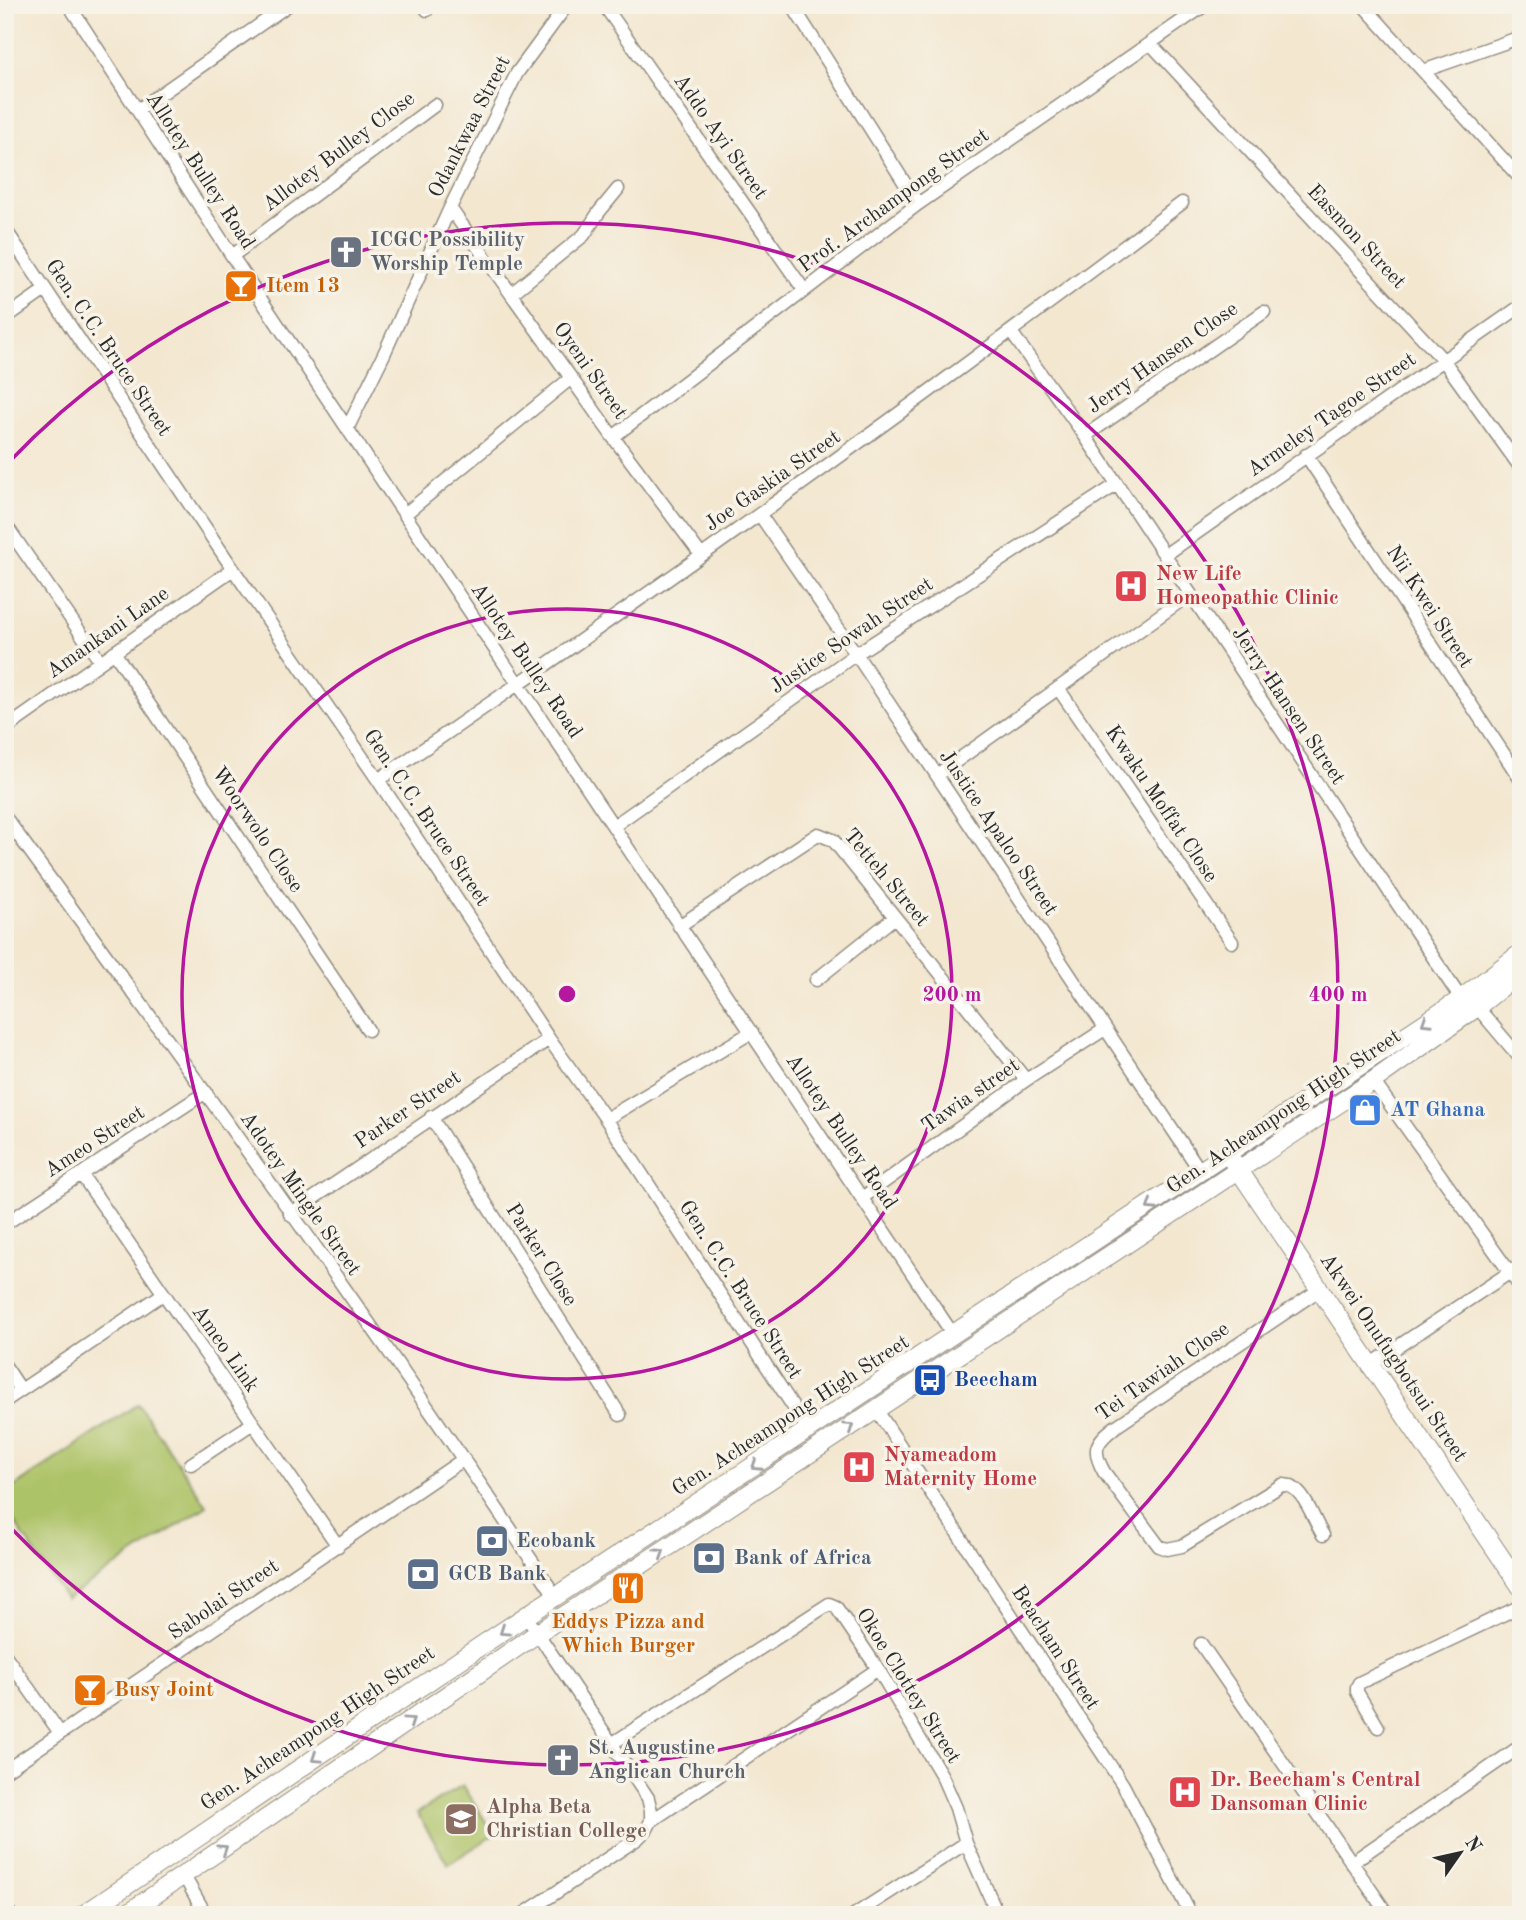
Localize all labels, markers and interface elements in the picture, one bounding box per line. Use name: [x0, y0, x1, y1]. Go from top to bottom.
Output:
street label: Odankwaa Street: [425, 53, 515, 201]
street label: Addo Ayi Street: [669, 70, 771, 204]
street label: Allotey Bulley Close: [259, 88, 419, 216]
street label: Allotey Bulley Road: [142, 89, 258, 253]
street label: Prof. Archampong Street: [795, 125, 993, 277]
street label: Easmon Street: [1303, 181, 1409, 293]
place label: ICGC Possibility Worship Temple: [370, 230, 525, 275]
church icon: ICGC Possibility Worship Temple: [327, 233, 365, 271]
street label: Gen. C.C. Bruce Street: [41, 256, 175, 440]
bar icon: Item 13: [222, 267, 260, 305]
place label: Item 13: [266, 276, 340, 297]
street label: Jerry Hansen Close: [1084, 298, 1242, 418]
street label: Oyeni Street: [549, 319, 631, 423]
street label: Armeley Tagoe Street: [1244, 349, 1420, 481]
street label: Joe Gaskia Street: [701, 426, 845, 536]
street label: Nii Kwei Street: [1382, 542, 1476, 672]
place label: New Life Homeopathic Clinic: [1156, 564, 1339, 609]
hospital icon: New Life Homeopathic Clinic: [1112, 567, 1150, 605]
street label: Justice Sowah Street: [767, 574, 937, 698]
street label: Allotey Bulley Road: [466, 580, 586, 742]
street label: Amankani Lane: [43, 583, 173, 683]
street label: Jerry Hansen Street: [1228, 623, 1348, 789]
street label: Kwaku Moffat Close: [1101, 722, 1221, 886]
street label: Gen. C.C. Bruce Street: [359, 726, 493, 910]
street label: Justice Apaloo Street: [935, 746, 1061, 920]
street label: Woorwolo Close: [207, 763, 307, 897]
street label: Tetteh Street: [839, 825, 933, 931]
centre of rings: [555, 982, 579, 1006]
text: 200 m: [922, 985, 982, 1006]
text: 400 m: [1308, 985, 1368, 1006]
one-way arrow: [1421, 1013, 1434, 1026]
street label: Gen. Acheampong High Street: [1163, 1026, 1405, 1198]
street label: Allotey Bulley Road: [781, 1051, 901, 1213]
street label: Tawia street: [918, 1055, 1024, 1137]
street label: Parker Street: [351, 1067, 465, 1153]
shop icon: AT Ghana: [1346, 1091, 1384, 1129]
place label: AT Ghana: [1390, 1100, 1485, 1121]
street label: Ameo Street: [41, 1102, 149, 1182]
street label: Adotey Mingle Street: [236, 1108, 364, 1280]
street label: Gen. C.C. Bruce Street: [674, 1197, 806, 1383]
one-way arrow: [1146, 1198, 1159, 1210]
street label: Parker Close: [501, 1200, 581, 1310]
street label: Akwei Onufugbotsui Street: [1315, 1250, 1471, 1466]
street label: Ameo Link: [188, 1302, 263, 1396]
street label: Tei Tawiah Close: [1093, 1318, 1233, 1426]
street label: Gen. Acheampong High Street: [669, 1332, 913, 1500]
bus stop icon: Beecham: [911, 1361, 949, 1399]
place label: Beecham: [954, 1370, 1038, 1391]
one-way arrow: [842, 1422, 855, 1435]
place label: Nyameadom Maternity Home: [884, 1445, 1037, 1490]
hospital icon: Nyameadom Maternity Home: [840, 1448, 878, 1486]
one-way arrow: [751, 1458, 764, 1471]
bank icon: Ecobank: [473, 1522, 511, 1560]
place label: Ecobank: [516, 1531, 596, 1552]
bank icon: Bank of Africa: [690, 1539, 728, 1577]
one-way arrow: [652, 1548, 665, 1561]
place label: Bank of Africa: [734, 1548, 872, 1569]
bank icon: GCB Bank: [404, 1555, 442, 1593]
street label: Sabolai Street: [165, 1556, 283, 1644]
place label: GCB Bank: [448, 1564, 547, 1585]
restaurant icon: Eddys Pizza and Which Burger: [609, 1569, 647, 1607]
street label: Beacham Street: [1007, 1582, 1103, 1714]
street label: Okoe Clottey Street: [852, 1605, 964, 1767]
place label: Eddys Pizza and Which Burger: [551, 1612, 705, 1657]
one-way arrow: [499, 1622, 512, 1635]
street label: Gen. Acheampong High Street: [197, 1643, 439, 1815]
bar icon: Busy Joint: [71, 1671, 109, 1709]
place label: Busy Joint: [114, 1680, 214, 1701]
one-way arrow: [402, 1717, 415, 1729]
place label: St. Augustine Anglican Church: [588, 1738, 746, 1783]
church icon: St. Augustine Anglican Church: [544, 1741, 582, 1779]
one-way arrow: [311, 1750, 324, 1762]
place label: Dr. Beecham's Central Dansoman Clinic: [1210, 1770, 1420, 1815]
hospital icon: Dr. Beecham's Central Dansoman Clinic: [1166, 1773, 1204, 1811]
place label: Alpha Beta Christian College: [486, 1797, 647, 1842]
school or university icon: Alpha Beta Christian College: [442, 1800, 480, 1838]
north arrow: [1424, 1818, 1494, 1888]
text: N: [1460, 1834, 1484, 1857]
one-way arrow: [215, 1845, 228, 1858]

